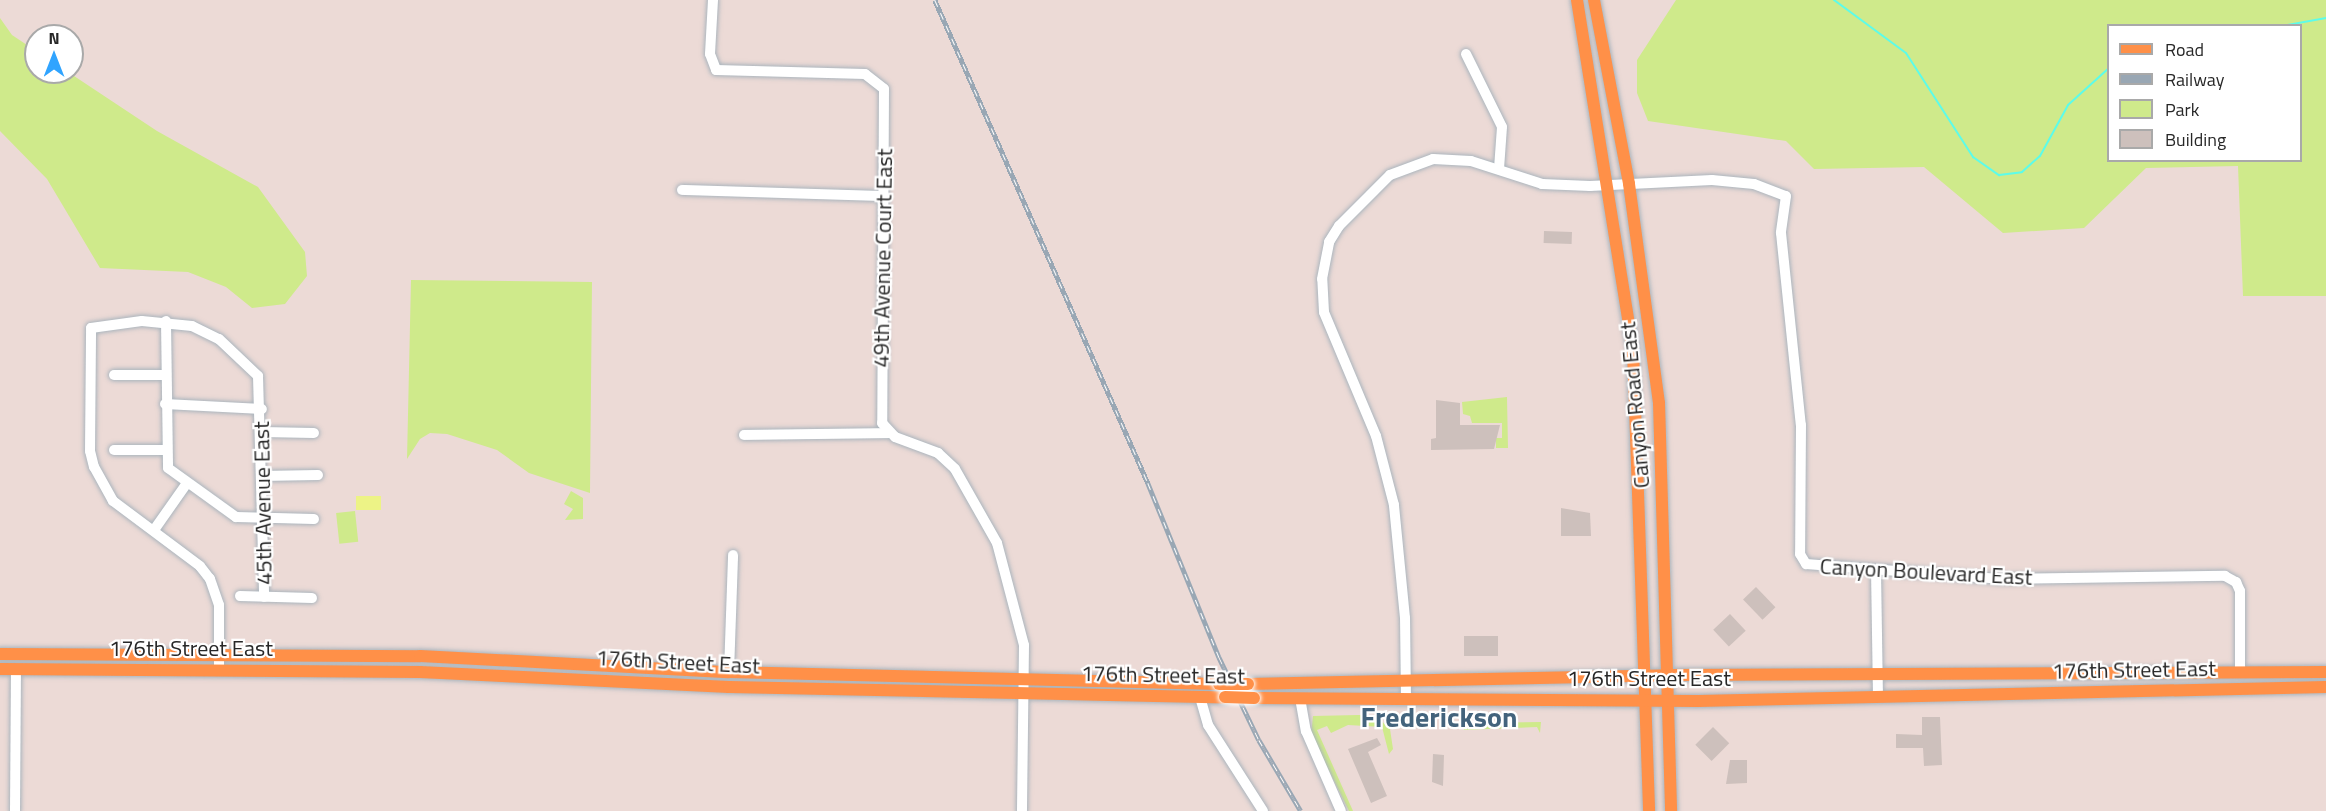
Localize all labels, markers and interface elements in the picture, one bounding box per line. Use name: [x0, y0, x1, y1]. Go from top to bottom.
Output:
north arrow: [24, 24, 84, 84]
legend: [2107, 24, 2302, 162]
text: N: [48, 26, 60, 50]
text: Road: [2165, 36, 2204, 63]
text: Railway: [2165, 66, 2224, 93]
text: Park: [2165, 96, 2199, 123]
text: Building: [2165, 126, 2226, 153]
street label: 49th Avenue Court East: [868, 148, 898, 368]
street label: Canyon Road East: [1615, 321, 1655, 489]
street label: 45th Avenue East: [248, 421, 278, 585]
street label: Canyon Boulevard East: [1819, 553, 2033, 591]
street label: 176th Street East: [109, 636, 273, 662]
street label: 176th Street East: [595, 645, 761, 679]
street label: 176th Street East: [2052, 655, 2216, 685]
street label: 176th Street East: [1081, 660, 1245, 690]
street label: 176th Street East: [1567, 666, 1731, 692]
district label: Frederickson: [1361, 700, 1517, 734]

